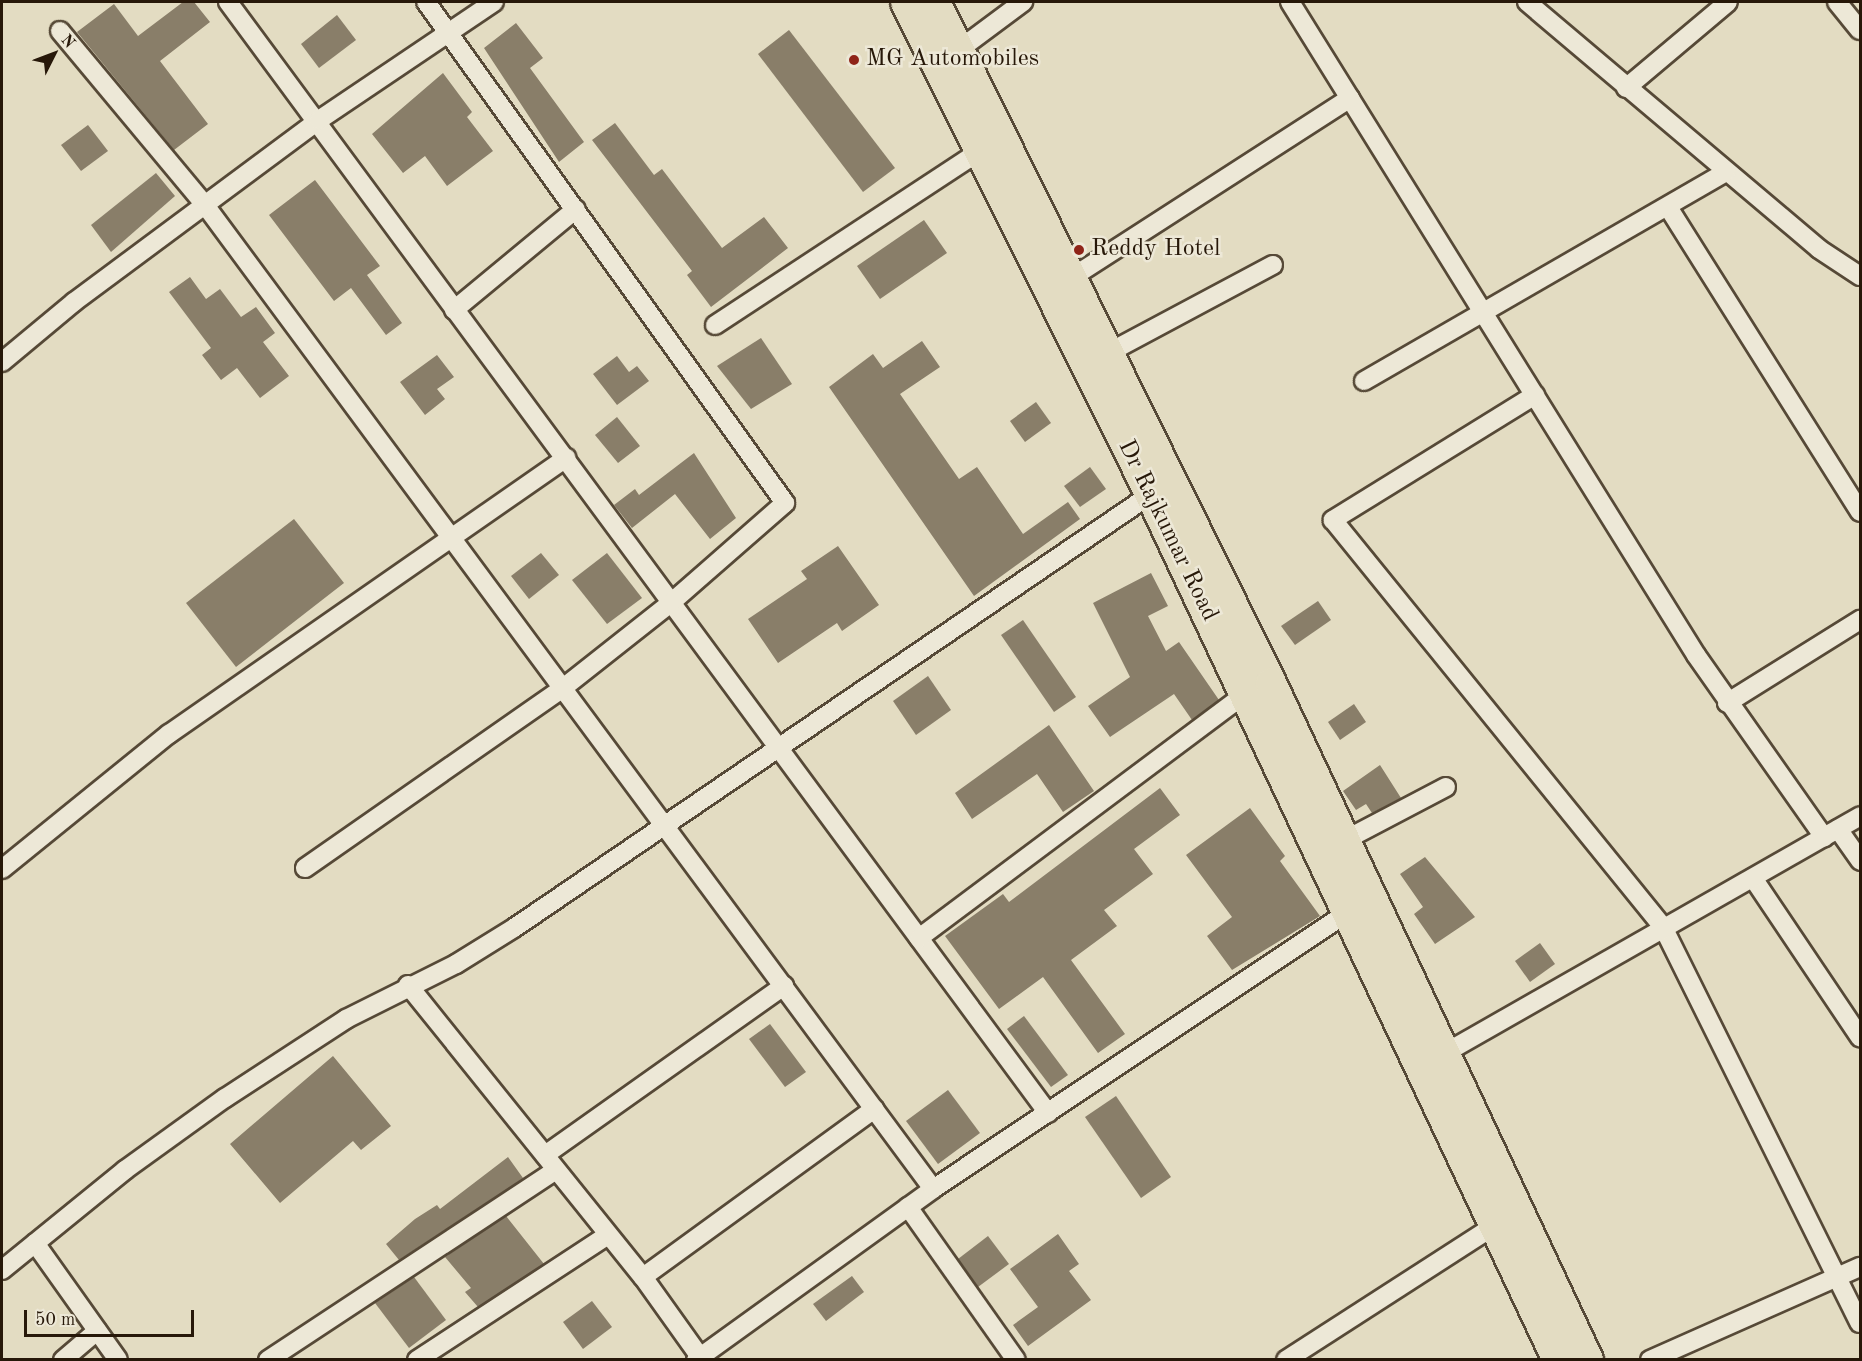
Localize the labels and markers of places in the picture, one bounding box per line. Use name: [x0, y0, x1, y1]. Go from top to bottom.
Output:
place label: MG Automobiles: [866, 46, 1039, 74]
marker: MG Automobiles: [847, 53, 861, 67]
place label: Reddy Hotel: [1091, 236, 1220, 264]
marker: Reddy Hotel: [1072, 243, 1086, 257]

